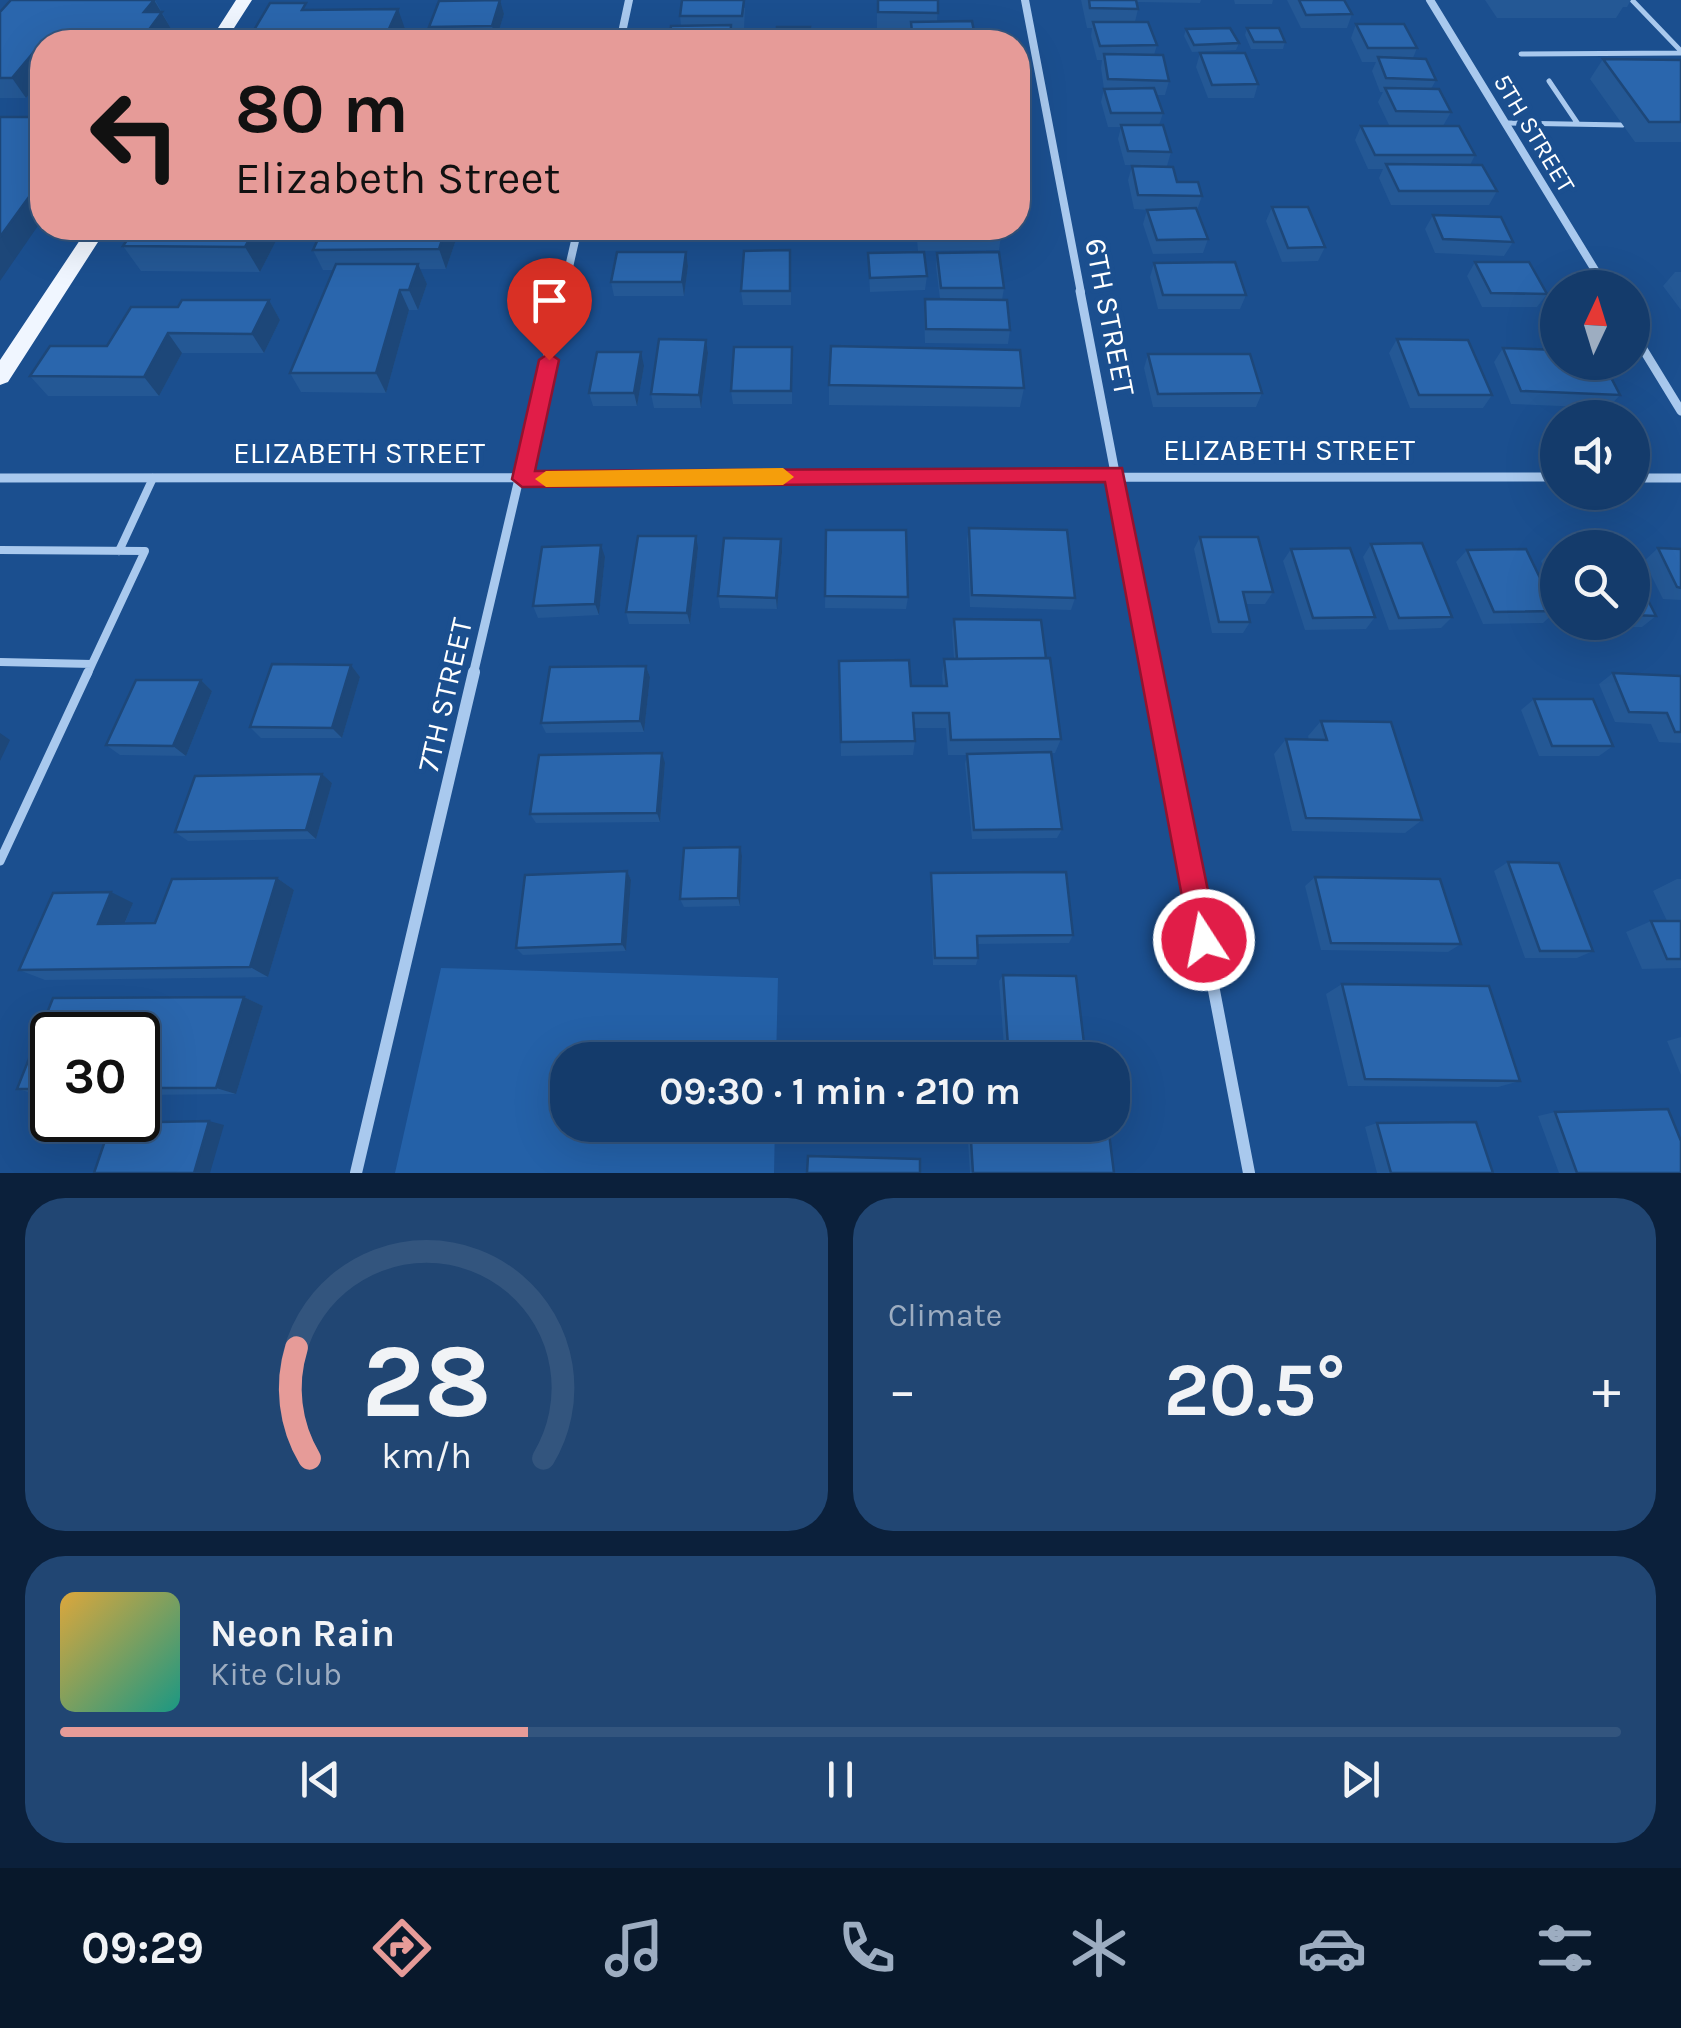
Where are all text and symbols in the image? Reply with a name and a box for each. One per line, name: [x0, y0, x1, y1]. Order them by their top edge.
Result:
text: 80 m: [235, 68, 409, 150]
street label: 5TH STREET: [1488, 69, 1581, 198]
icon: left: [70, 70, 200, 200]
text: Elizabeth Street: [235, 152, 561, 204]
street label: 6TH STREET: [1077, 235, 1143, 399]
pin: [507, 258, 592, 361]
north arrow: [1540, 270, 1650, 380]
map controls: [1540, 270, 1650, 640]
icon: arrive: [522, 273, 577, 328]
button: sound: [1540, 400, 1650, 510]
street label: ELIZABETH STREET: [1163, 432, 1415, 468]
street label: ELIZABETH STREET: [233, 435, 485, 471]
button: search: [1540, 530, 1650, 640]
street label: 7TH STREET: [410, 615, 480, 775]
position arrow: [1152, 888, 1256, 992]
speed limit sign: 30: [30, 1012, 160, 1142]
text: 09:30 · 1 min · 210 m: [659, 1069, 1021, 1114]
text: Climate: [888, 1297, 1002, 1334]
text: 28: [361, 1321, 492, 1442]
text: 20.5°: [1164, 1346, 1345, 1434]
text: −: [888, 1358, 917, 1422]
text: +: [1592, 1358, 1621, 1422]
text: km/h: [381, 1435, 472, 1477]
text: Neon Rain: [210, 1611, 395, 1656]
text: Kite Club: [210, 1656, 342, 1693]
icon: previous: [293, 1752, 348, 1807]
icon: pause: [813, 1752, 868, 1807]
icon: next: [1333, 1752, 1388, 1807]
icon: directions: [367, 1913, 437, 1983]
icon: music: [599, 1913, 669, 1983]
icon: phone: [832, 1913, 902, 1983]
icon: climate: [1064, 1913, 1134, 1983]
icon: car: [1297, 1913, 1367, 1983]
icon: filters: [1530, 1913, 1600, 1983]
text: 09:29: [81, 1922, 204, 1974]

